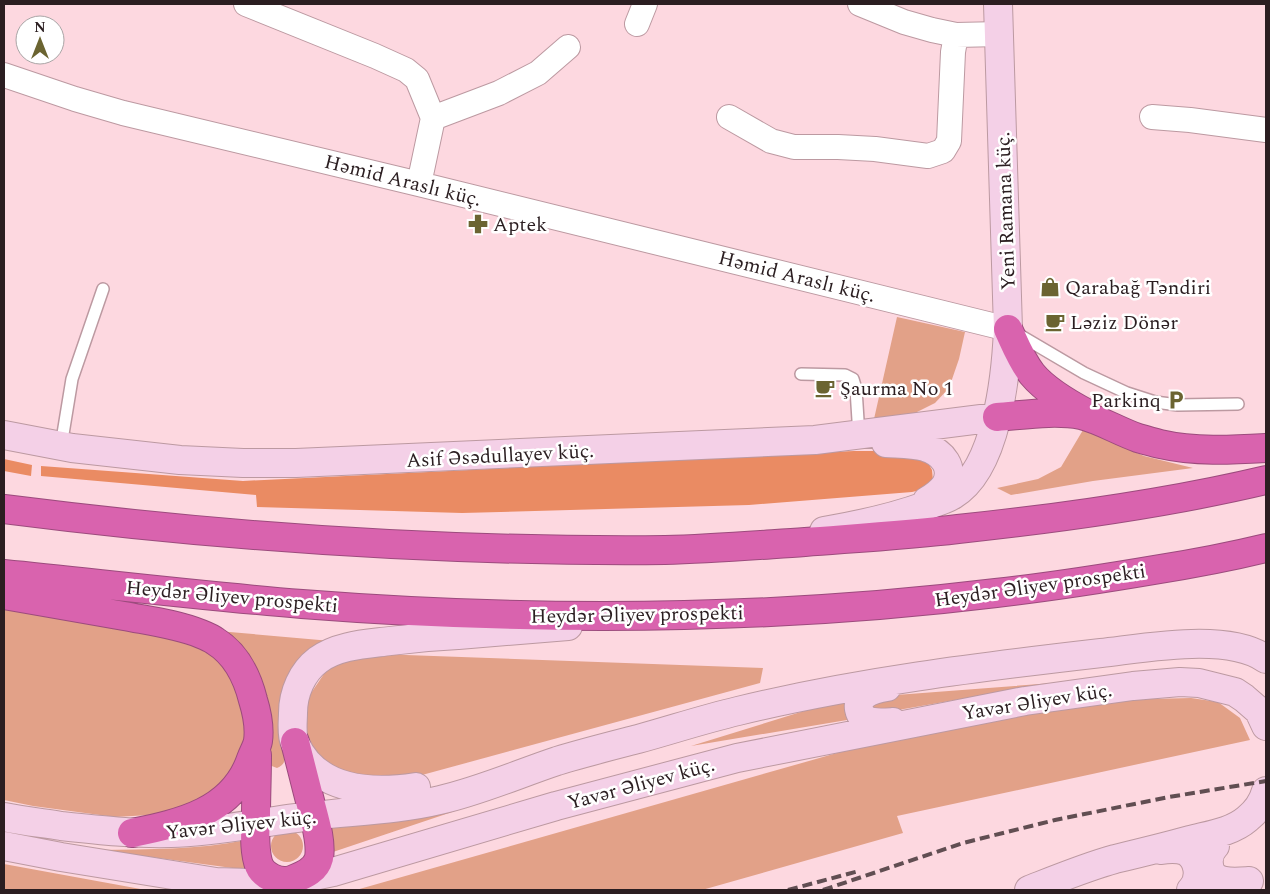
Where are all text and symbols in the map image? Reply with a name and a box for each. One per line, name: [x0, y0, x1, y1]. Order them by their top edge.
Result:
north arrow: [15, 15, 65, 65]
text: N: [34, 17, 46, 38]
street label: Yeni Ramana küç.: [988, 131, 1024, 291]
street label: Həmid Araslı küç.: [321, 147, 484, 215]
place label: Aptek: [493, 210, 547, 240]
pharmacy icon: Aptek: [467, 213, 489, 235]
street label: Həmid Araslı küç.: [715, 243, 878, 311]
place label: Qarabağ Təndiri: [1065, 273, 1211, 303]
shop icon: Qarabağ Təndiri: [1039, 276, 1061, 298]
place label: Ləziz Dönər: [1070, 308, 1178, 338]
cafe icon: Ləziz Dönər: [1044, 311, 1066, 333]
place label: Şaurma No 1: [840, 374, 954, 404]
cafe icon: Şaurma No 1: [814, 377, 836, 399]
place label: Parkinq: [1091, 386, 1161, 416]
parking icon: Parkinq: [1165, 389, 1187, 411]
street label: Asif Əsədullayev küç.: [405, 436, 595, 476]
street label: Heydər Əliyev prospekti: [933, 556, 1148, 616]
street label: Heydər Əliyev prospekti: [124, 573, 339, 621]
street label: Heydər Əliyev prospekti: [530, 598, 744, 632]
street label: Yavər Əliyev küç.: [960, 675, 1114, 729]
street label: Yavər Əliyev küç.: [564, 750, 718, 818]
street label: Yavər Əliyev küç.: [164, 802, 318, 848]

